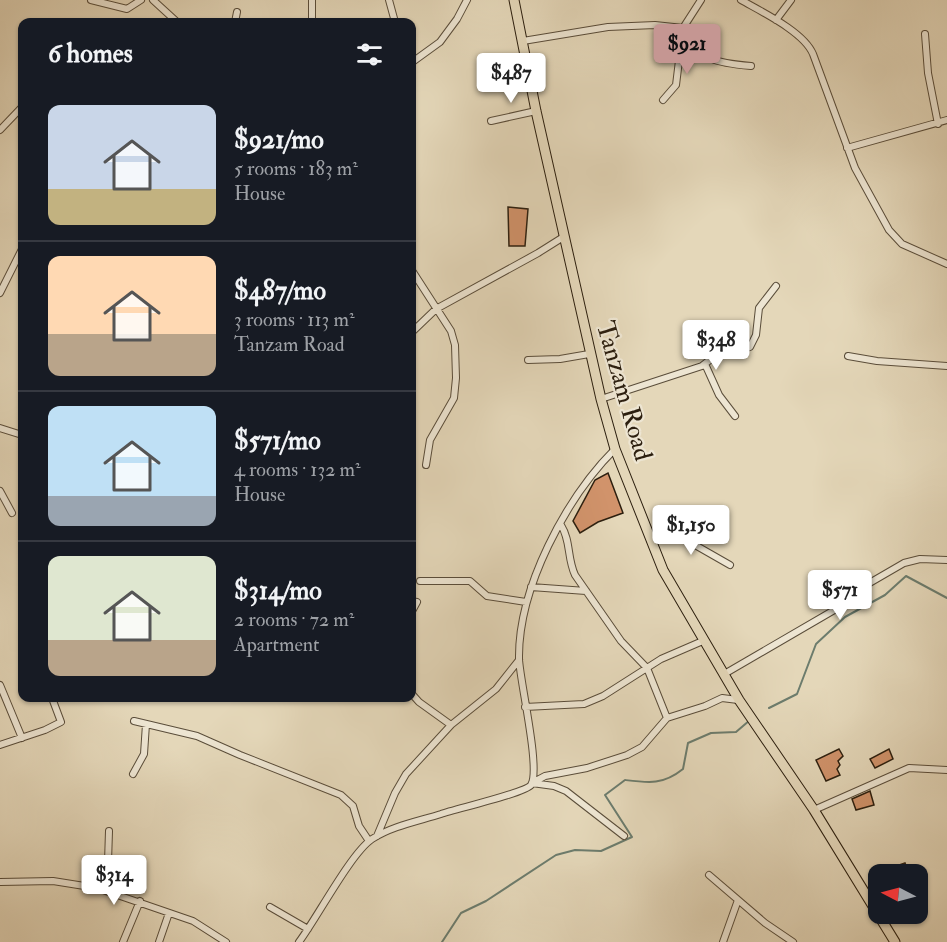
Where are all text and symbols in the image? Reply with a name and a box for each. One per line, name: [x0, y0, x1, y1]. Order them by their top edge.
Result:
pin: $921: [651, 24, 723, 75]
text: $921: [668, 31, 706, 56]
text: 6 homes: [48, 38, 133, 70]
icon: filters: [353, 38, 386, 71]
pin: $487: [475, 53, 547, 104]
text: $487: [491, 60, 531, 85]
text: $921/mo: [234, 124, 324, 156]
icon: home: [96, 129, 168, 201]
text: 5 rooms · 183 m²: [234, 156, 358, 181]
text: House: [234, 181, 285, 206]
text: $487/mo: [234, 275, 326, 307]
icon: home: [96, 280, 168, 352]
text: 3 rooms · 113 m²: [234, 307, 355, 332]
street label: Tanzam Road: [589, 317, 659, 465]
pin: $348: [680, 320, 752, 371]
text: $348: [696, 327, 736, 352]
text: Tanzam Road: [234, 332, 345, 357]
text: $571/mo: [234, 425, 321, 457]
icon: home: [96, 430, 168, 502]
text: 4 rooms · 132 m²: [234, 457, 361, 482]
text: House: [234, 482, 285, 507]
pin: $1,150: [642, 505, 740, 556]
text: $1,150: [666, 512, 716, 537]
pin: $571: [804, 570, 876, 621]
text: $314/mo: [234, 575, 322, 607]
text: $571: [822, 577, 858, 602]
icon: home: [96, 580, 168, 652]
text: 2 rooms · 72 m²: [234, 607, 354, 632]
text: Apartment: [234, 632, 319, 657]
pin: $314: [78, 855, 150, 906]
text: $314: [96, 862, 132, 887]
north arrow: [868, 864, 928, 924]
map controls: [868, 864, 928, 924]

